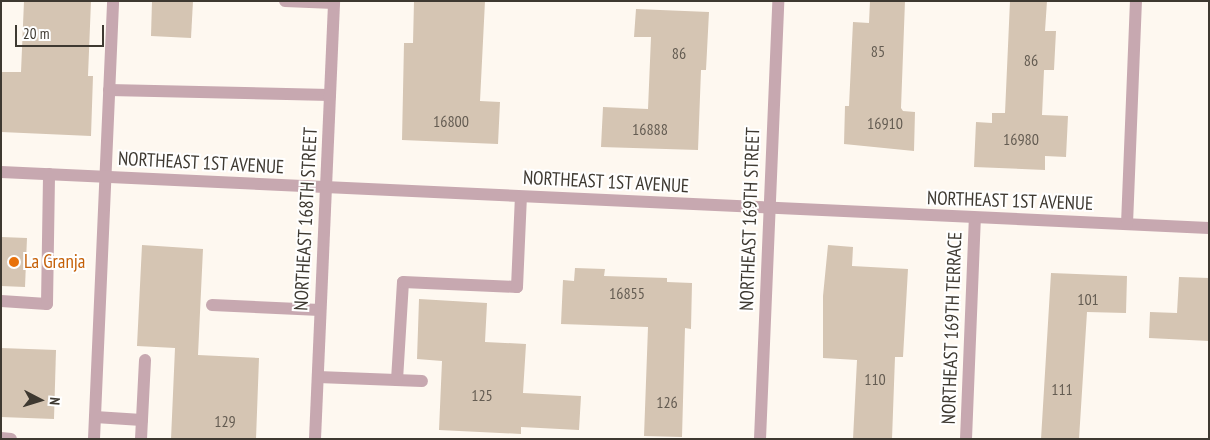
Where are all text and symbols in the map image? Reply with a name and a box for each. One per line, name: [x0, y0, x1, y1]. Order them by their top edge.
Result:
scale bar: [18, 15, 106, 47]
text: 20 m: [23, 24, 49, 43]
house number: 85: [871, 41, 885, 61]
house number: 86: [672, 43, 686, 63]
house number: 86: [1024, 50, 1038, 70]
house number: 16800: [433, 111, 469, 131]
house number: 16910: [867, 113, 903, 133]
house number: 16888: [632, 119, 668, 139]
street label: NORTHEAST 168TH STREET: [290, 126, 322, 312]
street label: NORTHEAST 169TH STREET: [735, 127, 765, 311]
house number: 16980: [1003, 129, 1039, 149]
street label: NORTHEAST 1ST AVENUE: [117, 147, 285, 179]
street label: NORTHEAST 1ST AVENUE: [522, 166, 690, 198]
street label: NORTHEAST 1ST AVENUE: [926, 187, 1094, 215]
street label: NORTHEAST 169TH TERRACE: [937, 231, 967, 425]
place label: La Granja: [24, 251, 85, 273]
marker: La Granja: [8, 256, 20, 268]
house number: 16855: [609, 283, 645, 303]
house number: 101: [1077, 289, 1099, 309]
house number: 110: [864, 369, 886, 389]
north arrow: [15, 375, 65, 425]
house number: 111: [1051, 379, 1073, 399]
house number: 125: [471, 385, 493, 405]
house number: 126: [656, 392, 678, 412]
text: N: [46, 397, 64, 406]
house number: 129: [214, 411, 236, 431]

